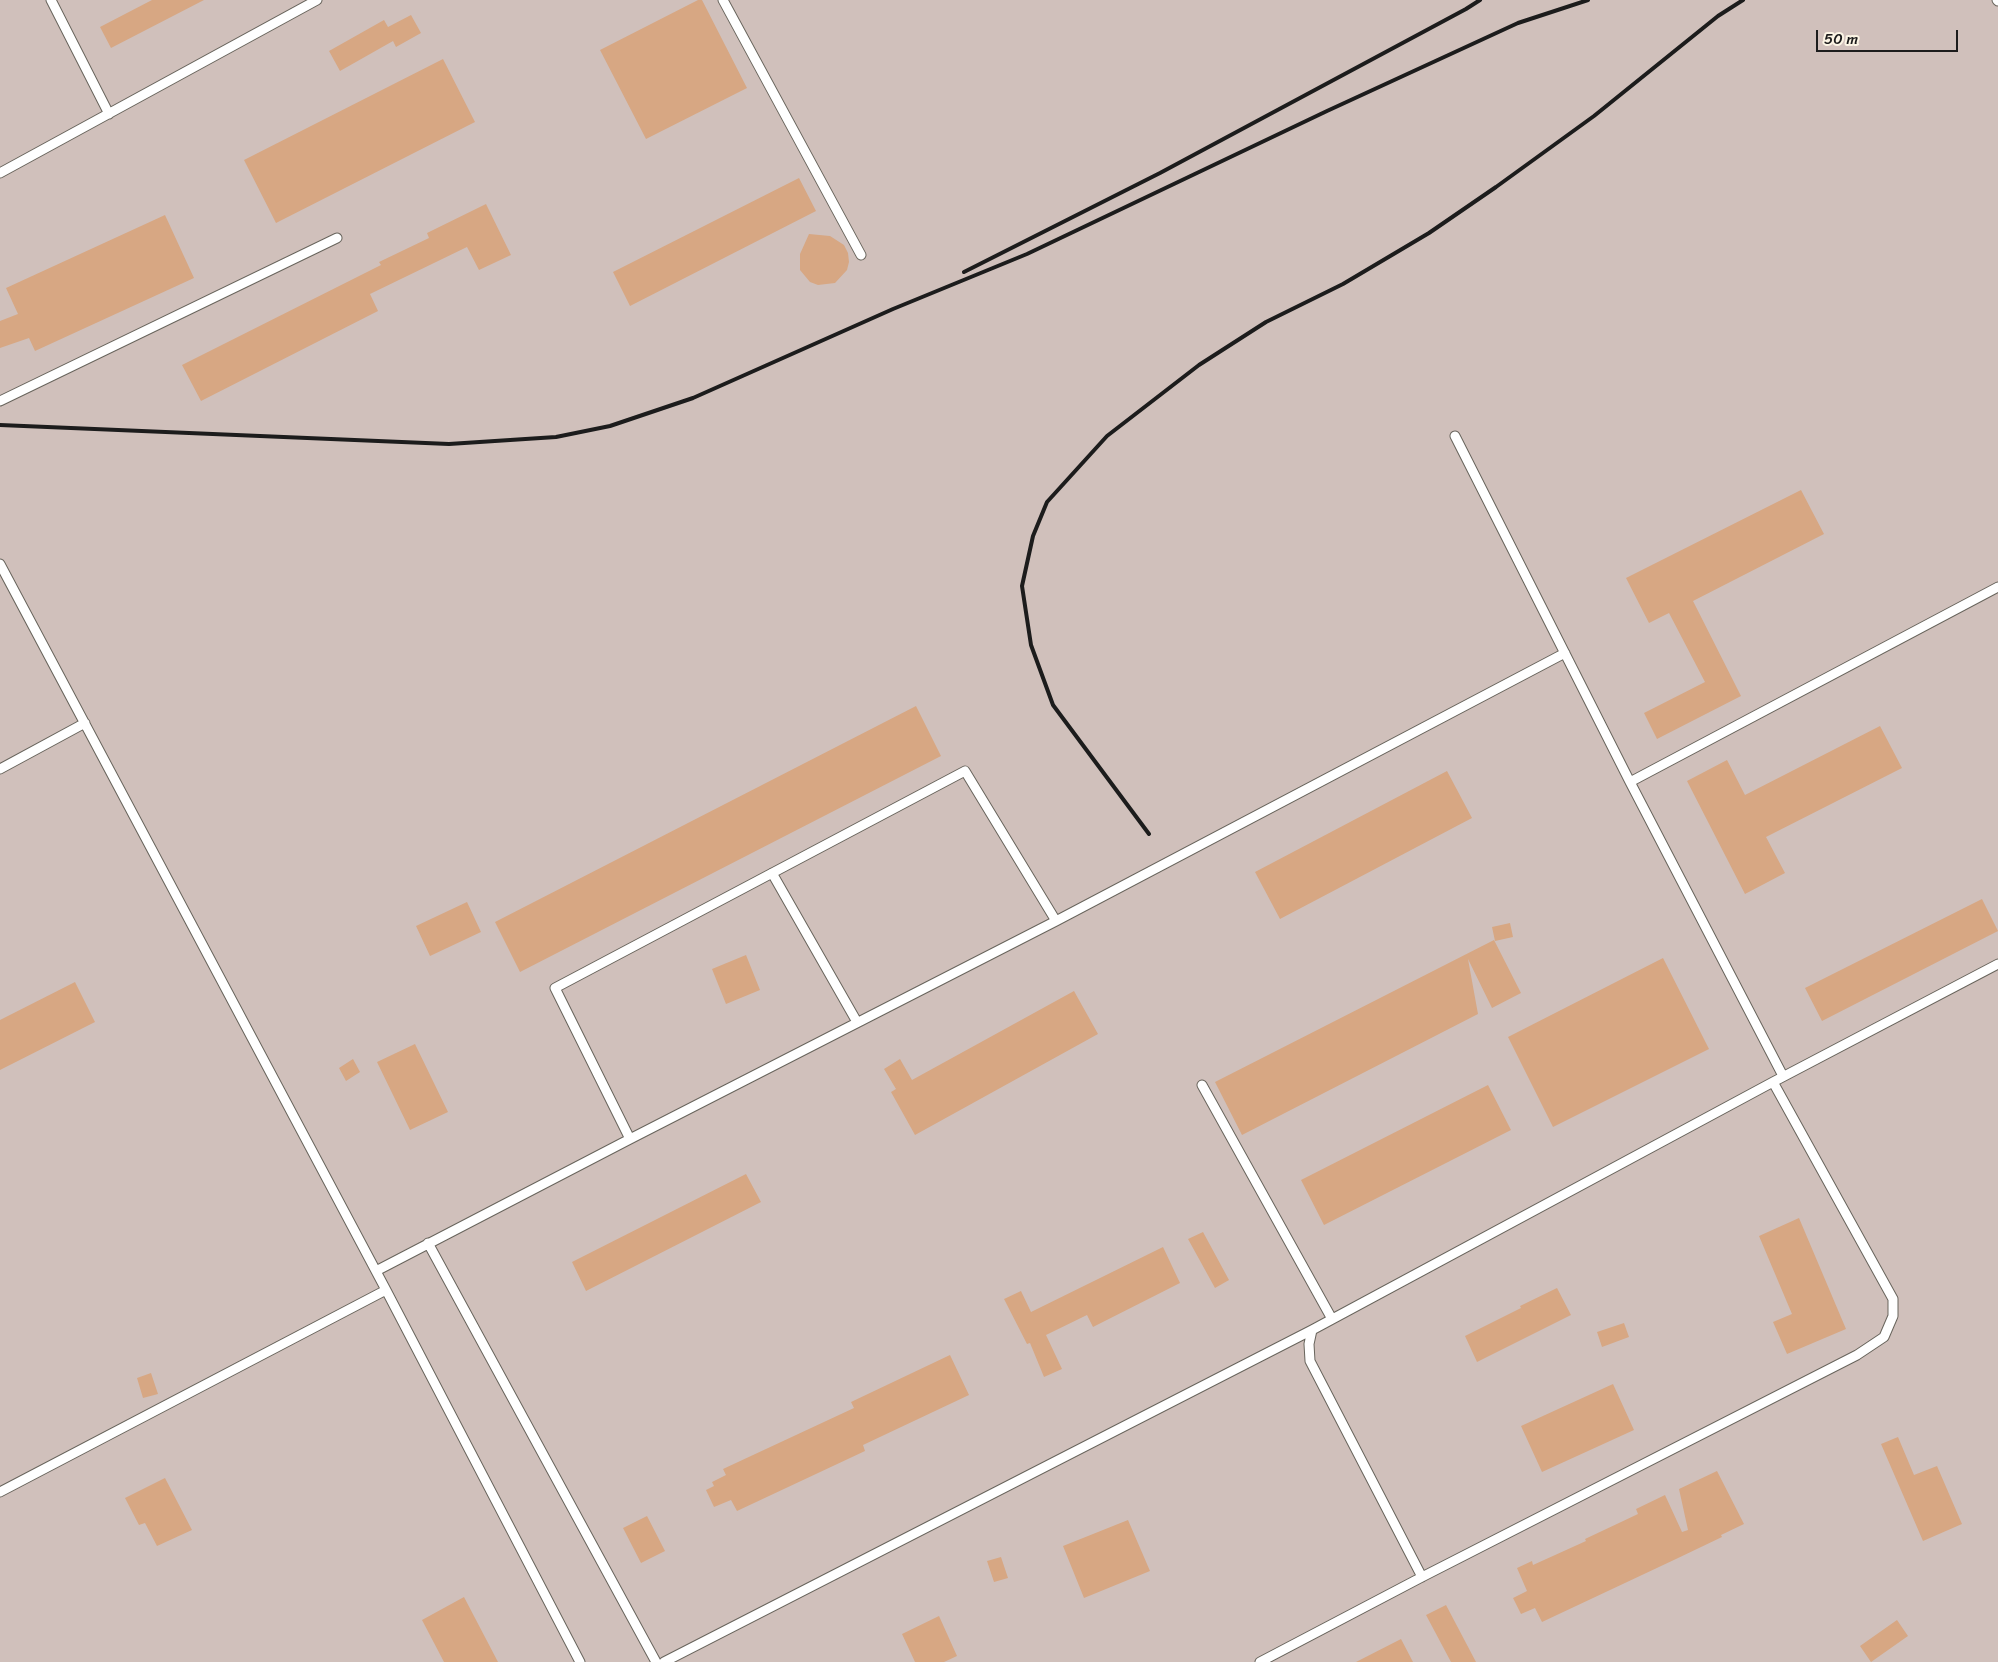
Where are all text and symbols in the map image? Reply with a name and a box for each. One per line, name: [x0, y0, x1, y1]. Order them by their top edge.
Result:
scale bar: [1818, 20, 1960, 52]
text: 50 m: [1824, 26, 1858, 52]

